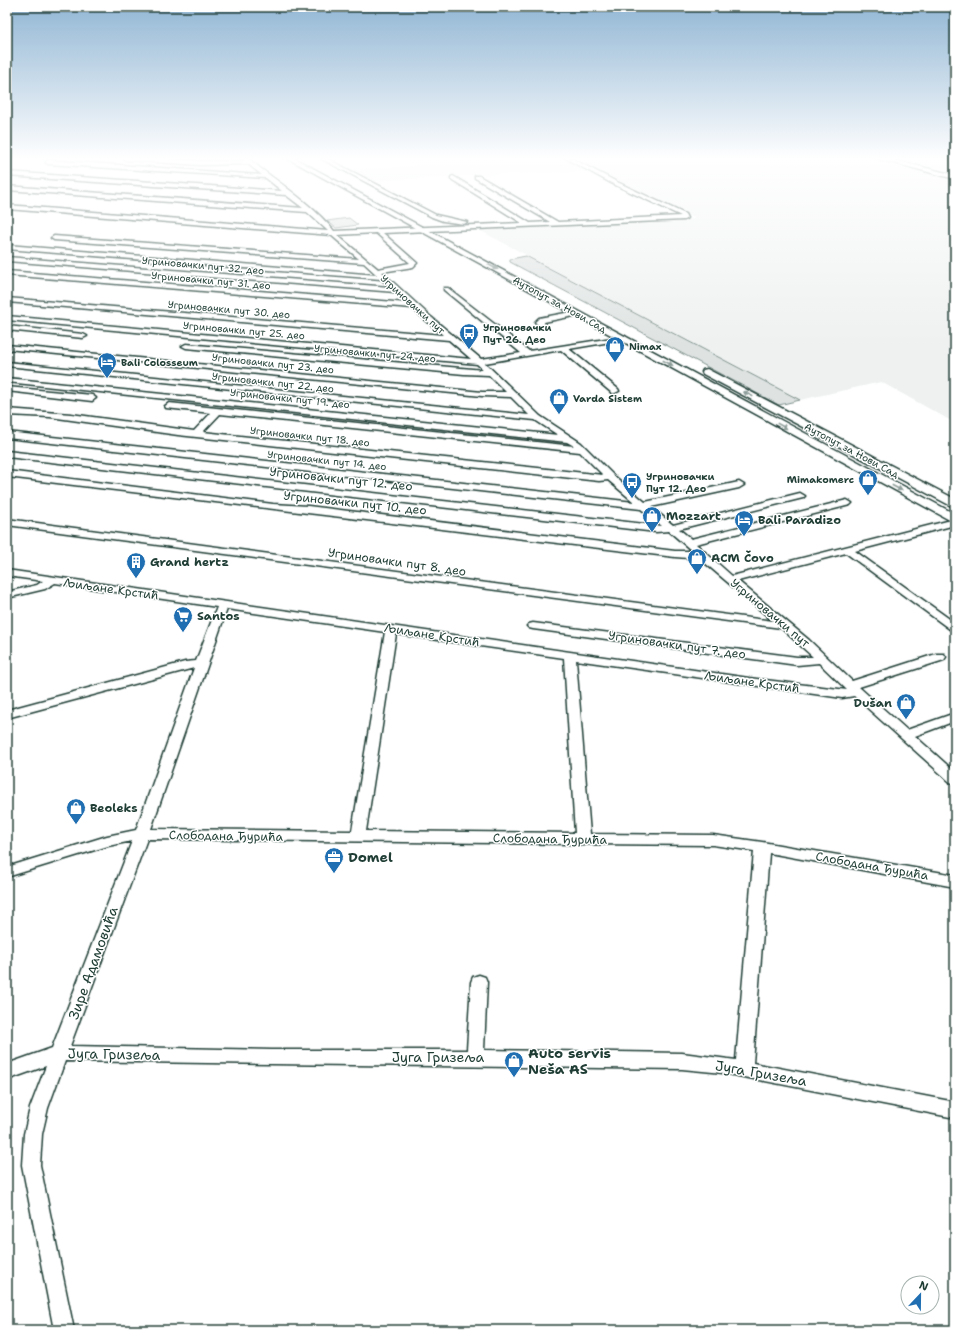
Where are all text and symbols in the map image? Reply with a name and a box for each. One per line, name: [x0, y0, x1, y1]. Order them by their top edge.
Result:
street label: Угриновачки пут 32. део: [141, 254, 265, 277]
one-way arrow: [487, 264, 499, 271]
street label: Угриновачки пут 31. део: [151, 269, 271, 292]
street label: Угриновачки пут: [378, 272, 448, 337]
street label: Аутопут за Нови Сад: [511, 273, 610, 336]
street label: Угриновачки пут 30. део: [167, 298, 291, 321]
street label: Угриновачки пут 25. део: [183, 319, 305, 342]
place label: Угриновачки Пут 26. Део: [483, 321, 552, 346]
bus stop icon: Угриновачки Пут 26. Део: [458, 322, 480, 350]
shop icon: Nimax: [604, 335, 626, 363]
place label: Nimax: [629, 340, 662, 353]
street label: Угриновачки пут 24. део: [313, 342, 436, 365]
hotel icon: Bali Colosseum: [96, 351, 118, 379]
street label: Угриновачки пут 23. део: [211, 351, 335, 376]
place label: Bali Colosseum: [121, 356, 198, 369]
one-way arrow: [663, 360, 674, 366]
street label: Угриновачки пут 22. део: [211, 370, 335, 395]
street label: Угриновачки пут 19. део: [230, 386, 350, 411]
shop icon: Varda Sistem: [548, 387, 570, 415]
one-way arrow: [742, 391, 753, 397]
place label: Varda Sistem: [573, 392, 642, 405]
street label: Аутопут за Нови Сад: [802, 420, 902, 481]
one-way arrow: [777, 422, 788, 429]
street label: Угриновачки пут 18. део: [249, 424, 370, 449]
street label: Угриновачки пут 14. део: [267, 448, 387, 473]
street label: Угриновачки пут 12. део: [269, 464, 413, 494]
shop icon: Mimakomerc: [857, 468, 879, 496]
place label: Угриновачки Пут 12. Део: [646, 470, 715, 495]
bus stop icon: Угриновачки Пут 12. Део: [621, 471, 643, 499]
place label: Mimakomerc: [787, 473, 854, 486]
one-way arrow: [891, 484, 902, 491]
street label: Угриновачки пут 10. део: [283, 488, 427, 518]
shop icon: Mozzart: [641, 505, 663, 533]
place label: Mozzart: [666, 508, 721, 524]
hotel icon: Bali Paradizo: [733, 509, 755, 537]
place label: Bali Paradizo: [758, 512, 841, 528]
street label: Угриновачки пут 8. део: [327, 544, 467, 580]
shop icon: ACM Čovo: [686, 547, 708, 575]
place label: ACM Čovo: [711, 550, 774, 566]
building icon: Grand hertz: [125, 551, 147, 579]
place label: Grand hertz: [150, 554, 229, 570]
street label: Љиљане Крстић: [62, 574, 160, 604]
street label: Угриновачки пут: [727, 575, 814, 652]
supermarket icon: Santos: [172, 605, 194, 633]
place label: Santos: [197, 608, 240, 624]
street label: Љиљане Крстић: [383, 620, 481, 650]
street label: Угриновачки пут 7. део: [607, 627, 747, 663]
street label: Љиљане Крстић: [703, 667, 801, 697]
shop icon: Dušan: [895, 692, 917, 720]
place label: Dušan: [854, 695, 892, 711]
shop icon: Beoleks: [65, 797, 87, 825]
place label: Beoleks: [90, 800, 138, 816]
street label: Слободана Ђурића: [169, 827, 284, 845]
street label: Слободана Ђурића: [493, 830, 608, 848]
office icon: Domel: [323, 846, 345, 874]
place label: Domel: [348, 848, 393, 866]
street label: Слободана Ђурића: [814, 848, 930, 884]
street label: Зире Адамовића: [64, 904, 122, 1022]
street label: Југа Гризеља: [68, 1044, 161, 1064]
place label: Auto servis Neša AS: [528, 1044, 611, 1078]
street label: Југа Гризеља: [392, 1048, 485, 1066]
shop icon: Auto servis Neša AS: [503, 1050, 525, 1078]
street label: Југа Гризеља: [714, 1056, 808, 1090]
north arrow: [900, 1275, 940, 1315]
text: N: [917, 1278, 931, 1295]

